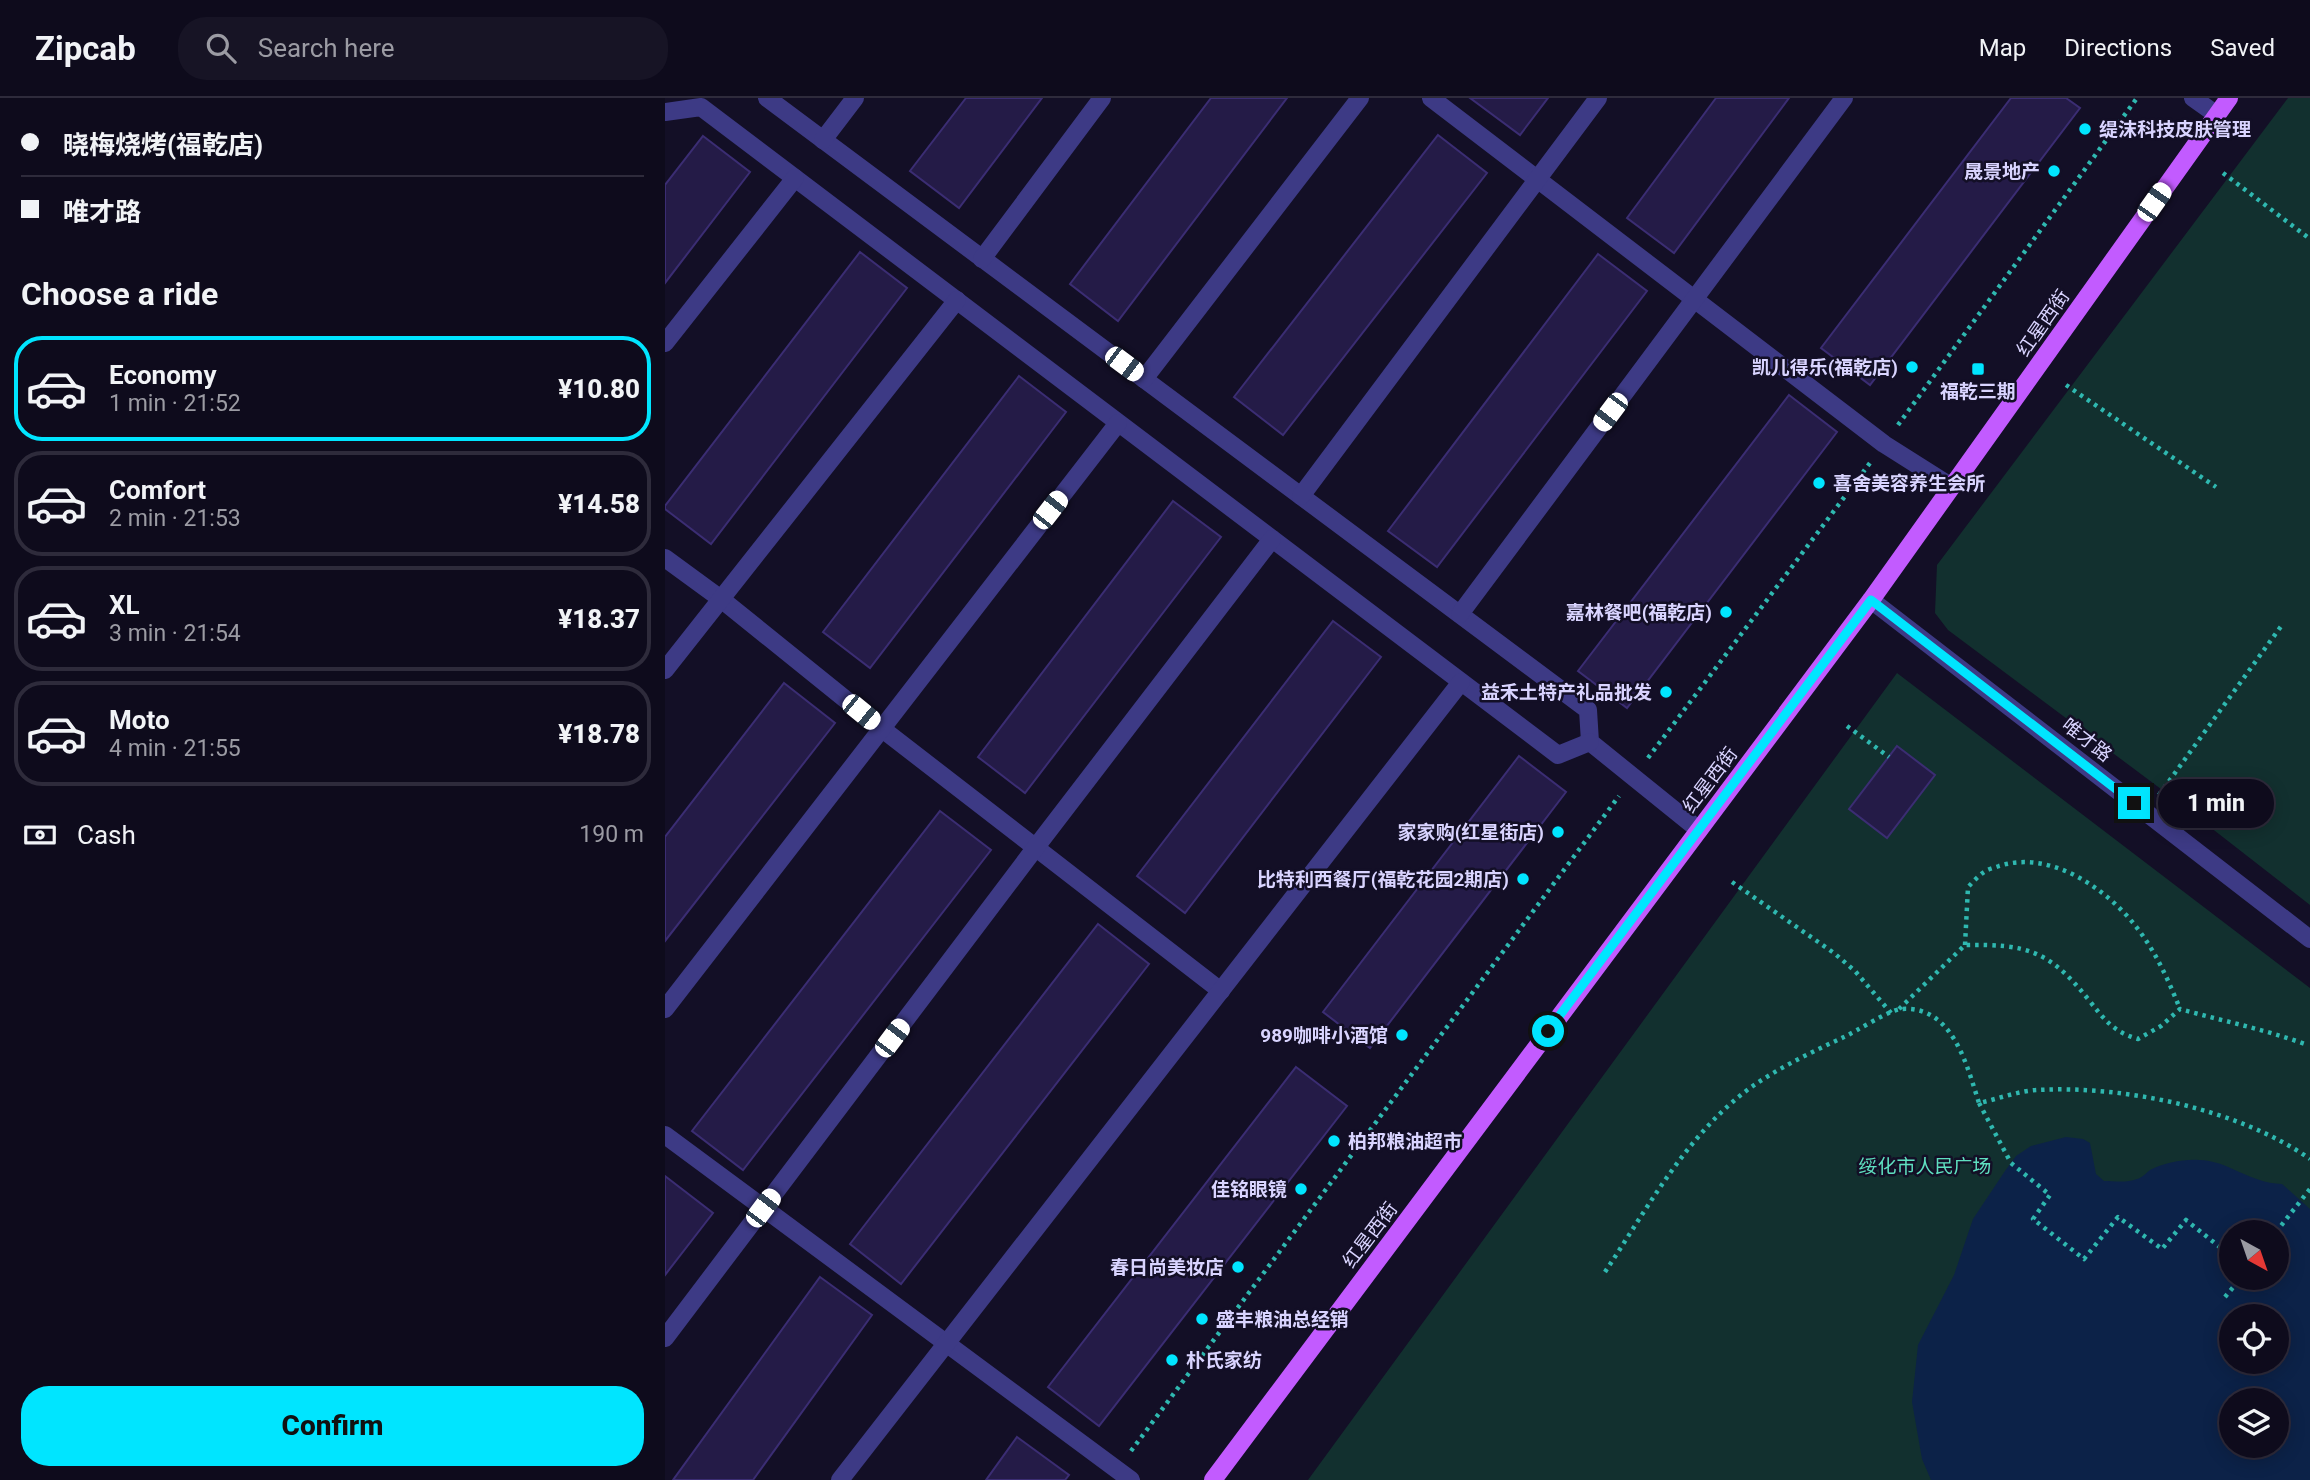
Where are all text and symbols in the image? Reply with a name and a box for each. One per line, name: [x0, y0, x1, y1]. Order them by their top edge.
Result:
search box: [178, 17, 668, 80]
text: Zipcab: [35, 29, 136, 68]
icon: search: [202, 29, 240, 67]
text: Search here: [258, 33, 395, 63]
text: Map: [1979, 34, 2026, 62]
text: Directions: [2064, 34, 2172, 62]
text: Saved: [2210, 34, 2275, 62]
place label: 缇沫科技皮肤管理: [2099, 118, 2251, 141]
marker: 缇沫科技皮肤管理: [2077, 121, 2093, 137]
text: 晓梅烧烤(福乾店): [63, 130, 263, 160]
place label: 晟景地产: [1964, 160, 2040, 183]
marker: 晟景地产: [2046, 163, 2062, 179]
car: [2134, 179, 2175, 225]
text: 唯才路: [63, 197, 141, 227]
text: Choose a ride: [21, 275, 218, 313]
street label: 红星西街: [2012, 285, 2074, 361]
car: [1101, 343, 1148, 385]
place label: 凯儿得乐(福乾店): [1752, 356, 1898, 379]
icon: car: [25, 357, 88, 420]
marker: 凯儿得乐(福乾店): [1904, 359, 1920, 375]
text: Economy: [109, 360, 216, 390]
marker: 福乾三期: [1970, 361, 1986, 377]
text: ¥10.80: [558, 374, 640, 404]
place label: 福乾三期: [1940, 380, 2016, 403]
car: [1589, 389, 1632, 435]
text: 1 min · 21:52: [109, 390, 241, 417]
icon: car: [25, 472, 88, 535]
place label: 喜舍美容养生会所: [1833, 472, 1985, 495]
text: Comfort: [109, 475, 206, 505]
marker: 喜舍美容养生会所: [1811, 475, 1827, 491]
car: [1029, 487, 1072, 533]
text: ¥14.58: [558, 489, 640, 519]
text: 2 min · 21:53: [109, 505, 241, 532]
icon: car: [25, 587, 88, 650]
text: XL: [109, 590, 140, 620]
place label: 嘉林餐吧(福乾店): [1566, 601, 1712, 624]
text: ¥18.37: [558, 604, 640, 634]
marker: 嘉林餐吧(福乾店): [1718, 604, 1734, 620]
text: 3 min · 21:54: [109, 620, 241, 647]
place label: 益禾土特产礼品批发: [1481, 681, 1652, 704]
marker: 益禾土特产礼品批发: [1658, 684, 1674, 700]
car: [839, 691, 884, 733]
icon: car: [25, 702, 88, 765]
text: Moto: [109, 705, 170, 735]
street label: 唯才路: [2057, 713, 2117, 767]
text: ¥18.78: [558, 719, 640, 749]
text: 4 min · 21:55: [109, 735, 241, 762]
street label: 红星西街: [1678, 743, 1742, 817]
callout: 1 min: [2159, 778, 2274, 828]
route end: [2118, 787, 2150, 819]
text: 1 min: [2187, 790, 2245, 817]
icon: cash: [21, 816, 59, 854]
text: Cash: [77, 820, 136, 850]
text: 190 m: [579, 821, 644, 848]
place label: 家家购(红星街店): [1398, 821, 1544, 844]
marker: 家家购(红星街店): [1550, 824, 1566, 840]
place label: 比特利西餐厅(福乾花园2期店): [1257, 868, 1509, 891]
marker: 比特利西餐厅(福乾花园2期店): [1515, 871, 1531, 887]
car: [871, 1015, 914, 1061]
route start: [1532, 1015, 1564, 1047]
place label: 989咖啡小酒馆: [1260, 1024, 1388, 1047]
marker: 989咖啡小酒馆: [1394, 1027, 1410, 1043]
place label: 柏邦粮油超市: [1348, 1130, 1462, 1153]
marker: 柏邦粮油超市: [1326, 1133, 1342, 1149]
park label: 绥化市人民广场: [1858, 1155, 1992, 1178]
place label: 佳铭眼镜: [1211, 1178, 1287, 1201]
marker: 佳铭眼镜: [1293, 1181, 1309, 1197]
car: [742, 1185, 785, 1231]
street label: 红星西街: [1338, 1198, 1402, 1272]
north arrow: [2219, 1220, 2289, 1290]
map controls: [2219, 1220, 2289, 1458]
place label: 春日尚美妆店: [1110, 1256, 1224, 1279]
marker: 春日尚美妆店: [1230, 1259, 1246, 1275]
button: locate: [2219, 1304, 2289, 1374]
place label: 盛丰粮油总经销: [1216, 1308, 1349, 1331]
marker: 盛丰粮油总经销: [1194, 1311, 1210, 1327]
place label: 朴氏家纺: [1186, 1349, 1262, 1372]
marker: 朴氏家纺: [1164, 1352, 1180, 1368]
button: Confirm: [21, 1386, 644, 1466]
button: layers: [2219, 1388, 2289, 1458]

